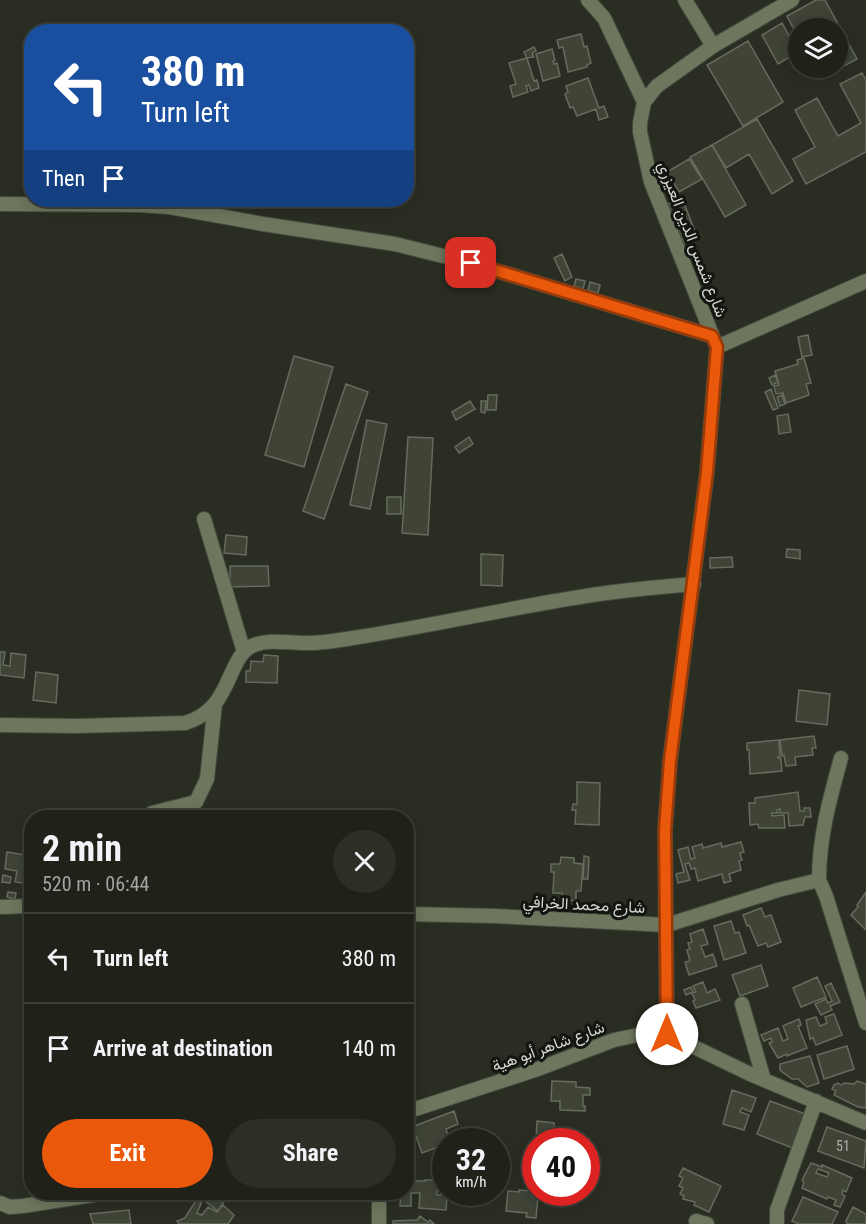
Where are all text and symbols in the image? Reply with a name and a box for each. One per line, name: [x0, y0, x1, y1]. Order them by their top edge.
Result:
map controls: [788, 18, 848, 78]
button: layers: [788, 18, 848, 78]
text: 380 m: [141, 47, 246, 96]
icon: left: [42, 48, 120, 126]
text: Turn left: [141, 97, 230, 129]
street label: شارع شمس الدين العيزري: [650, 159, 731, 321]
icon: arrive: [97, 162, 130, 195]
text: Then: [42, 166, 85, 191]
pin: [445, 237, 496, 288]
icon: arrive: [454, 246, 487, 279]
text: 2 min: [42, 828, 122, 870]
button: close: [333, 830, 396, 893]
text: 520 m · 06:44: [42, 872, 149, 896]
street label: شارع محمد الخرافي: [522, 892, 646, 921]
icon: left: [42, 942, 75, 975]
text: Turn left: [93, 946, 168, 971]
text: 380 m: [342, 946, 396, 971]
position arrow: [635, 1002, 699, 1066]
street label: شارع شاهر أبو هية: [489, 1017, 608, 1077]
icon: arrive: [42, 1032, 75, 1065]
text: Arrive at destination: [93, 1036, 273, 1061]
text: 140 m: [342, 1036, 396, 1061]
button: Exit: [42, 1119, 213, 1188]
button: Share: [225, 1119, 396, 1188]
speed limit sign: 40: [522, 1128, 600, 1206]
house number: 51: [836, 1138, 850, 1154]
text: 32: [456, 1142, 486, 1177]
text: km/h: [456, 1173, 486, 1191]

